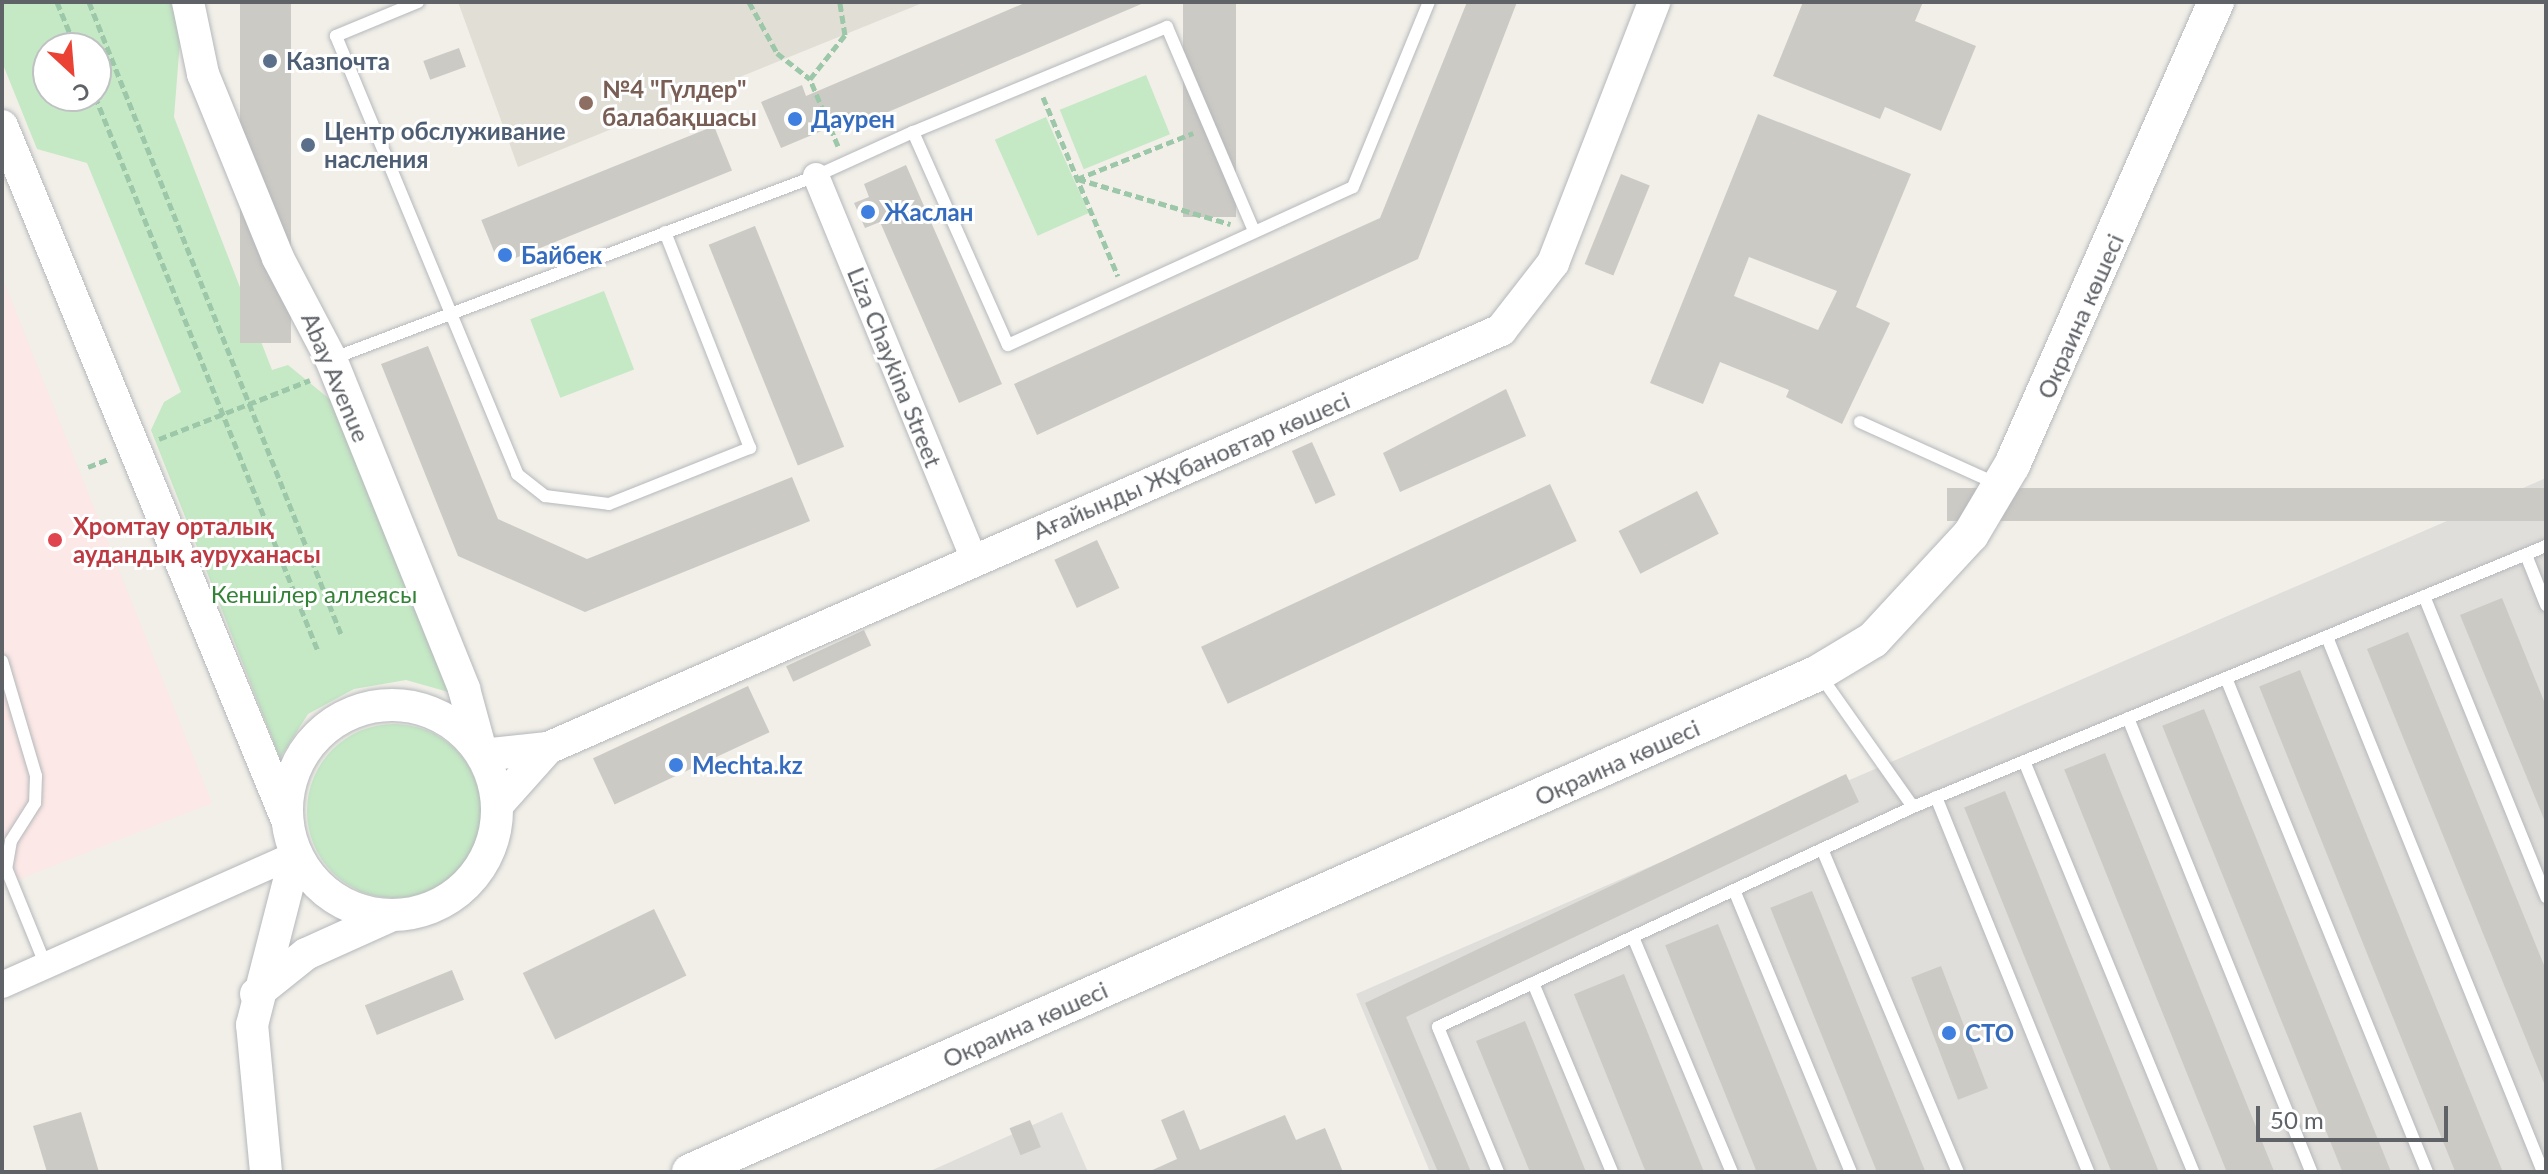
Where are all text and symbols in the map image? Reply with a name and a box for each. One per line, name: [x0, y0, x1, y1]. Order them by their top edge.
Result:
north arrow: [32, 32, 112, 112]
place label: Казпочта: [286, 47, 390, 75]
marker: Казпочта: [261, 52, 279, 70]
place label: №4 "Гүлдер" балабақшасы: [602, 75, 757, 131]
text: С: [69, 77, 94, 108]
marker: №4 "Гүлдер" балабақшасы: [577, 94, 595, 112]
place label: Даурен: [811, 105, 895, 133]
marker: Даурен: [786, 110, 804, 128]
place label: Центр обслуживание насления: [324, 117, 566, 173]
marker: Центр обслуживание насления: [299, 136, 317, 154]
place label: Жаслан: [884, 198, 973, 226]
marker: Жаслан: [859, 203, 877, 221]
street label: Окраина көшесі: [2031, 229, 2129, 403]
place label: Байбек: [521, 241, 602, 269]
marker: Байбек: [496, 246, 514, 264]
street label: Liza Chaykina Street: [842, 263, 948, 471]
street label: Abay Avenue: [296, 307, 376, 447]
street label: Ағайынды Жұбановтар көшесі: [1028, 385, 1354, 545]
place label: Хромтау орталық аудандық ауруханасы: [73, 512, 321, 568]
marker: Хромтау орталық аудандық ауруханасы: [44, 529, 66, 551]
park label: Кеншілер аллеясы: [211, 580, 417, 608]
street label: Окраина көшесі: [1530, 713, 1704, 811]
place label: Mechta.kz: [692, 751, 803, 779]
marker: Mechta.kz: [667, 756, 685, 774]
street label: Окраина көшесі: [938, 975, 1112, 1073]
place label: СТО: [1965, 1019, 2014, 1047]
marker: СТО: [1940, 1024, 1958, 1042]
scale bar: [2260, 1090, 2452, 1140]
text: 50 m: [2270, 1105, 2324, 1134]

